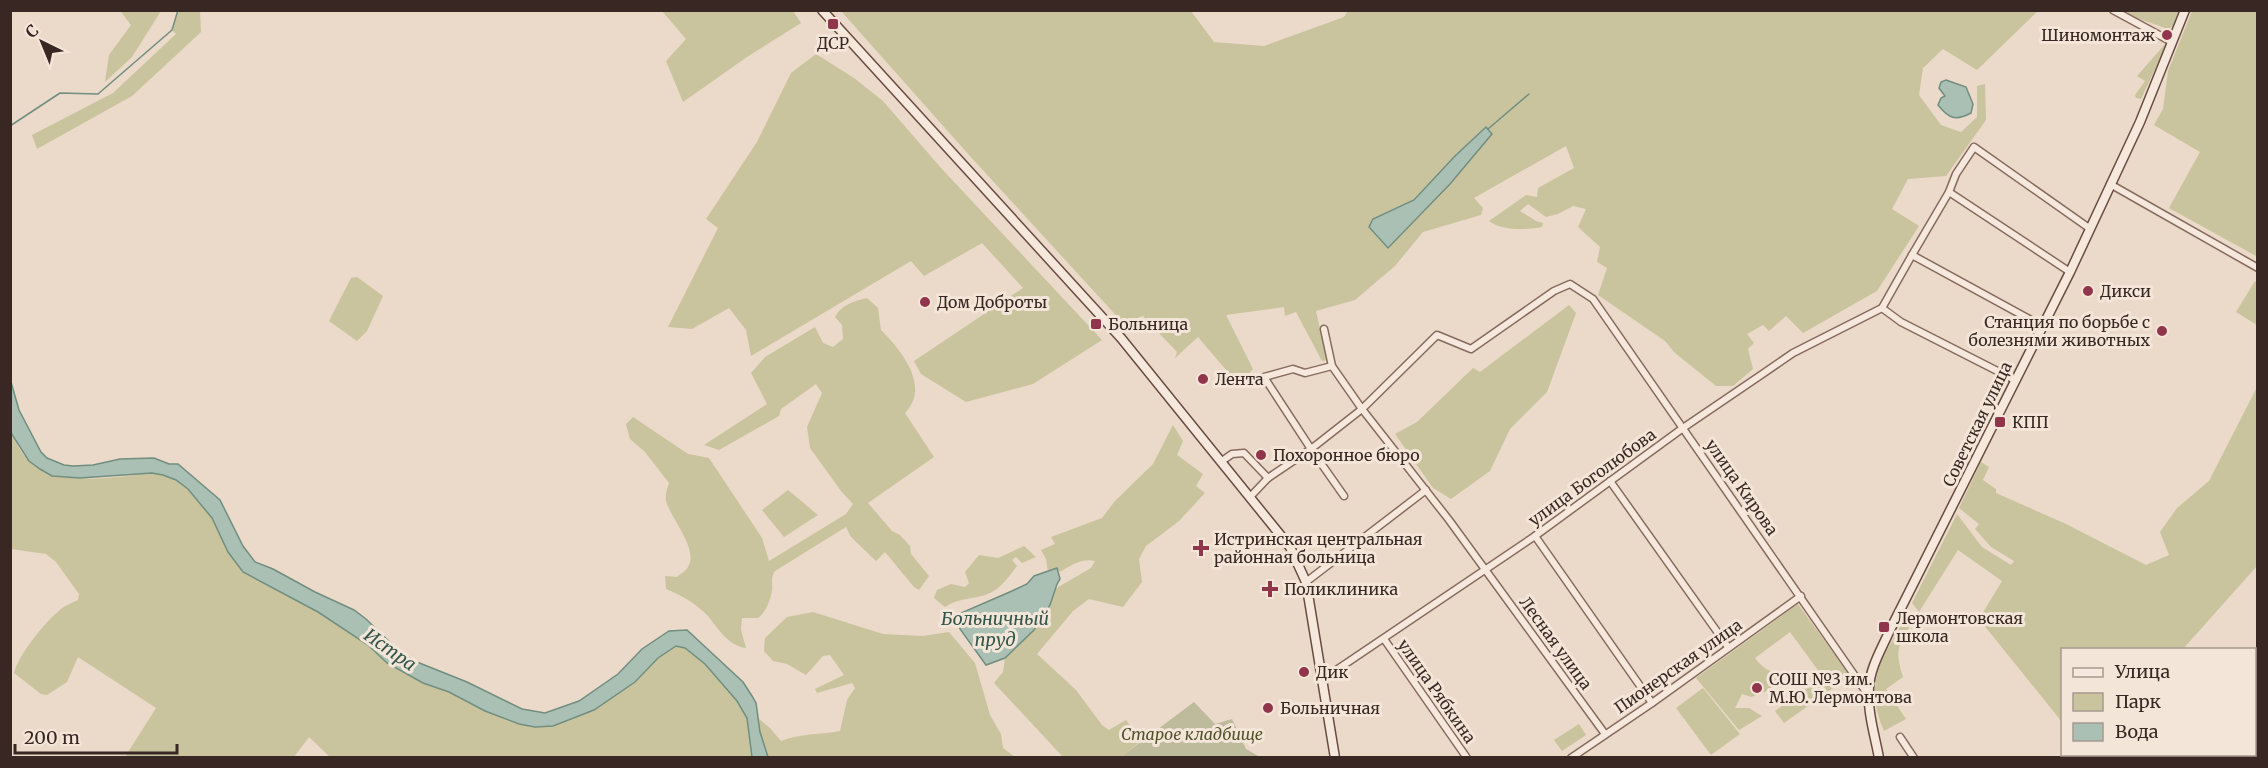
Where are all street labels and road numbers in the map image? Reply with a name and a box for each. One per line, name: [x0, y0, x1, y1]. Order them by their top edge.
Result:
street label: Советская улица: [1938, 358, 2016, 490]
street label: улица Боголюбова: [1524, 424, 1660, 530]
street label: улица Кирова: [1701, 435, 1783, 539]
street label: Лесная улица: [1516, 593, 1597, 694]
street label: Пионерская улица: [1610, 614, 1746, 718]
street label: улица Рябкина: [1394, 635, 1481, 747]

